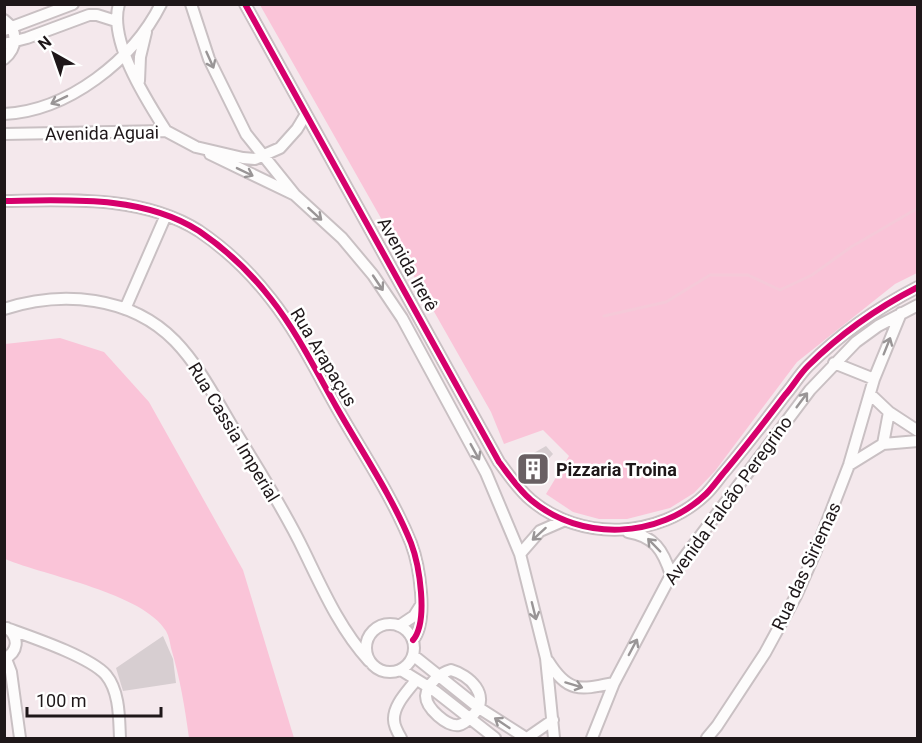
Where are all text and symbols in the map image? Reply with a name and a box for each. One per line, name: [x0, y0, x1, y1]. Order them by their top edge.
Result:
north arrow: [24, 24, 84, 84]
text: N: [34, 32, 55, 54]
one-way arrow: [205, 50, 216, 68]
one-way arrow: [50, 94, 68, 106]
street label: Avenida Aguai: [45, 122, 159, 144]
one-way arrow: [236, 166, 253, 178]
one-way arrow: [308, 207, 323, 221]
street label: Avenida Irerê: [374, 213, 442, 315]
one-way arrow: [372, 274, 384, 291]
street label: Rua Arapaçus: [286, 304, 362, 410]
one-way arrow: [882, 337, 893, 355]
street label: Rua Cassia Imperial: [184, 358, 284, 506]
one-way arrow: [795, 392, 808, 408]
street label: Avenida Falcão Peregrino: [660, 412, 796, 588]
one-way arrow: [470, 443, 481, 461]
building icon: Pizzaria Troina: [515, 451, 551, 487]
place label: Pizzaria Troina: [556, 459, 677, 480]
street label: Rua das Siriemas: [767, 499, 845, 633]
one-way arrow: [532, 527, 547, 541]
one-way arrow: [647, 537, 661, 552]
one-way arrow: [529, 601, 541, 620]
one-way arrow: [627, 639, 639, 656]
scale bar: [27, 680, 160, 718]
one-way arrow: [564, 680, 583, 691]
text: 100 m: [36, 690, 87, 711]
one-way arrow: [495, 717, 511, 729]

